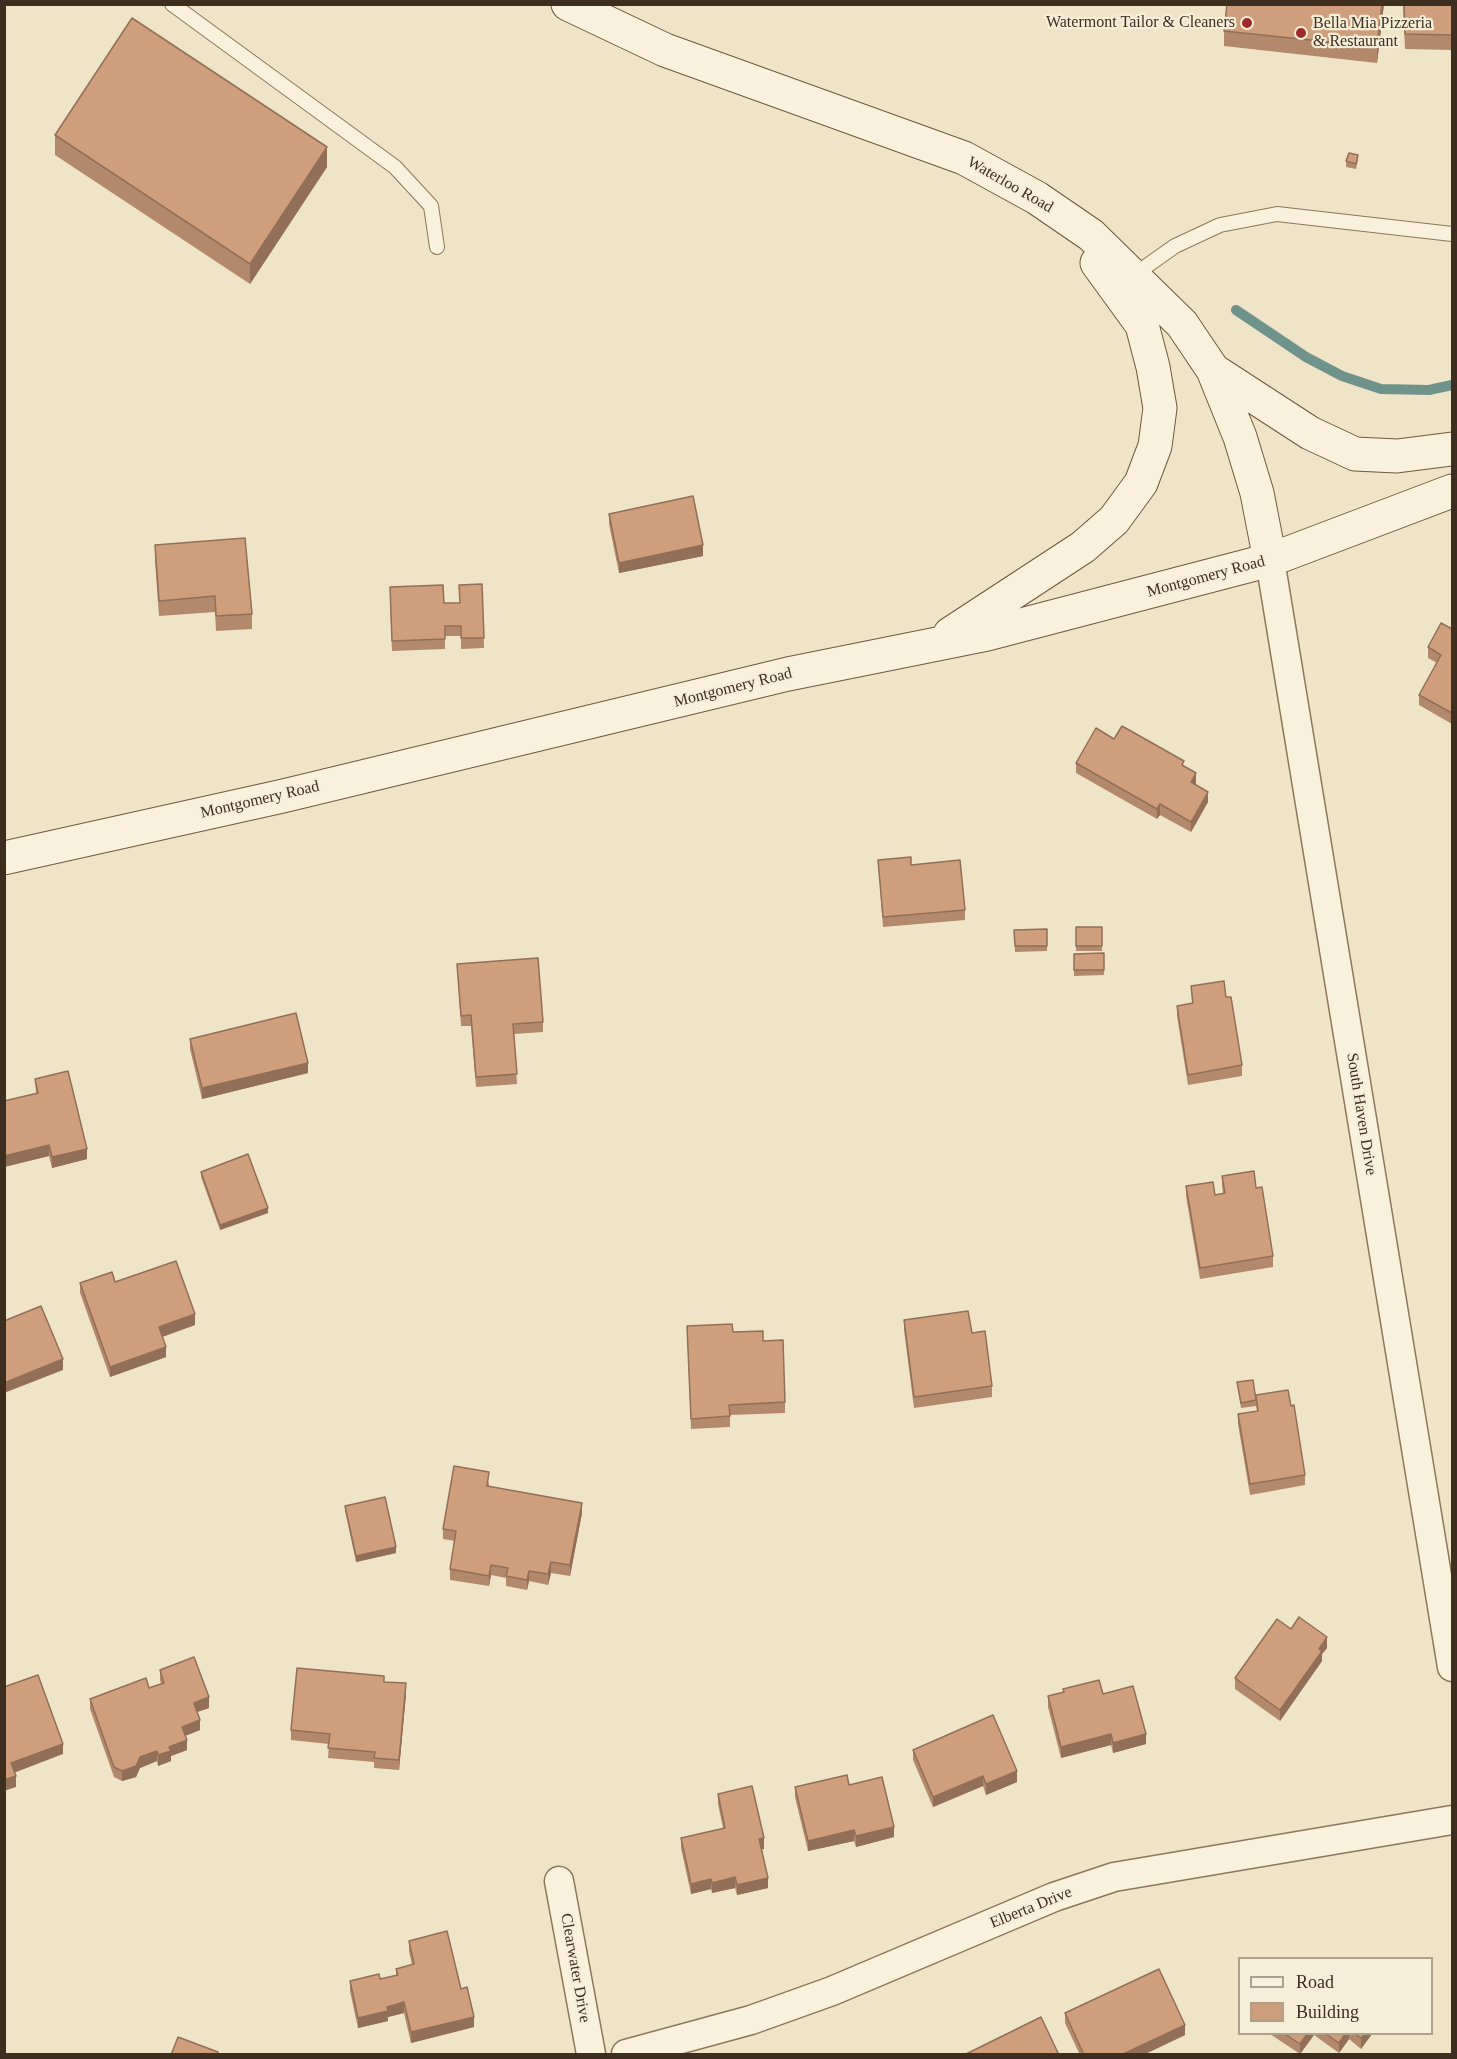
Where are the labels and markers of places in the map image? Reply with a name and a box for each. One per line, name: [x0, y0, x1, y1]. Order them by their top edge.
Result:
place label: Watermont Tailor & Cleaners: [1046, 13, 1235, 33]
place label: Bella Mia Pizzeria & Restaurant: [1313, 14, 1432, 52]
marker: Watermont Tailor & Cleaners: [1240, 16, 1254, 30]
marker: Bella Mia Pizzeria & Restaurant: [1294, 26, 1308, 40]

